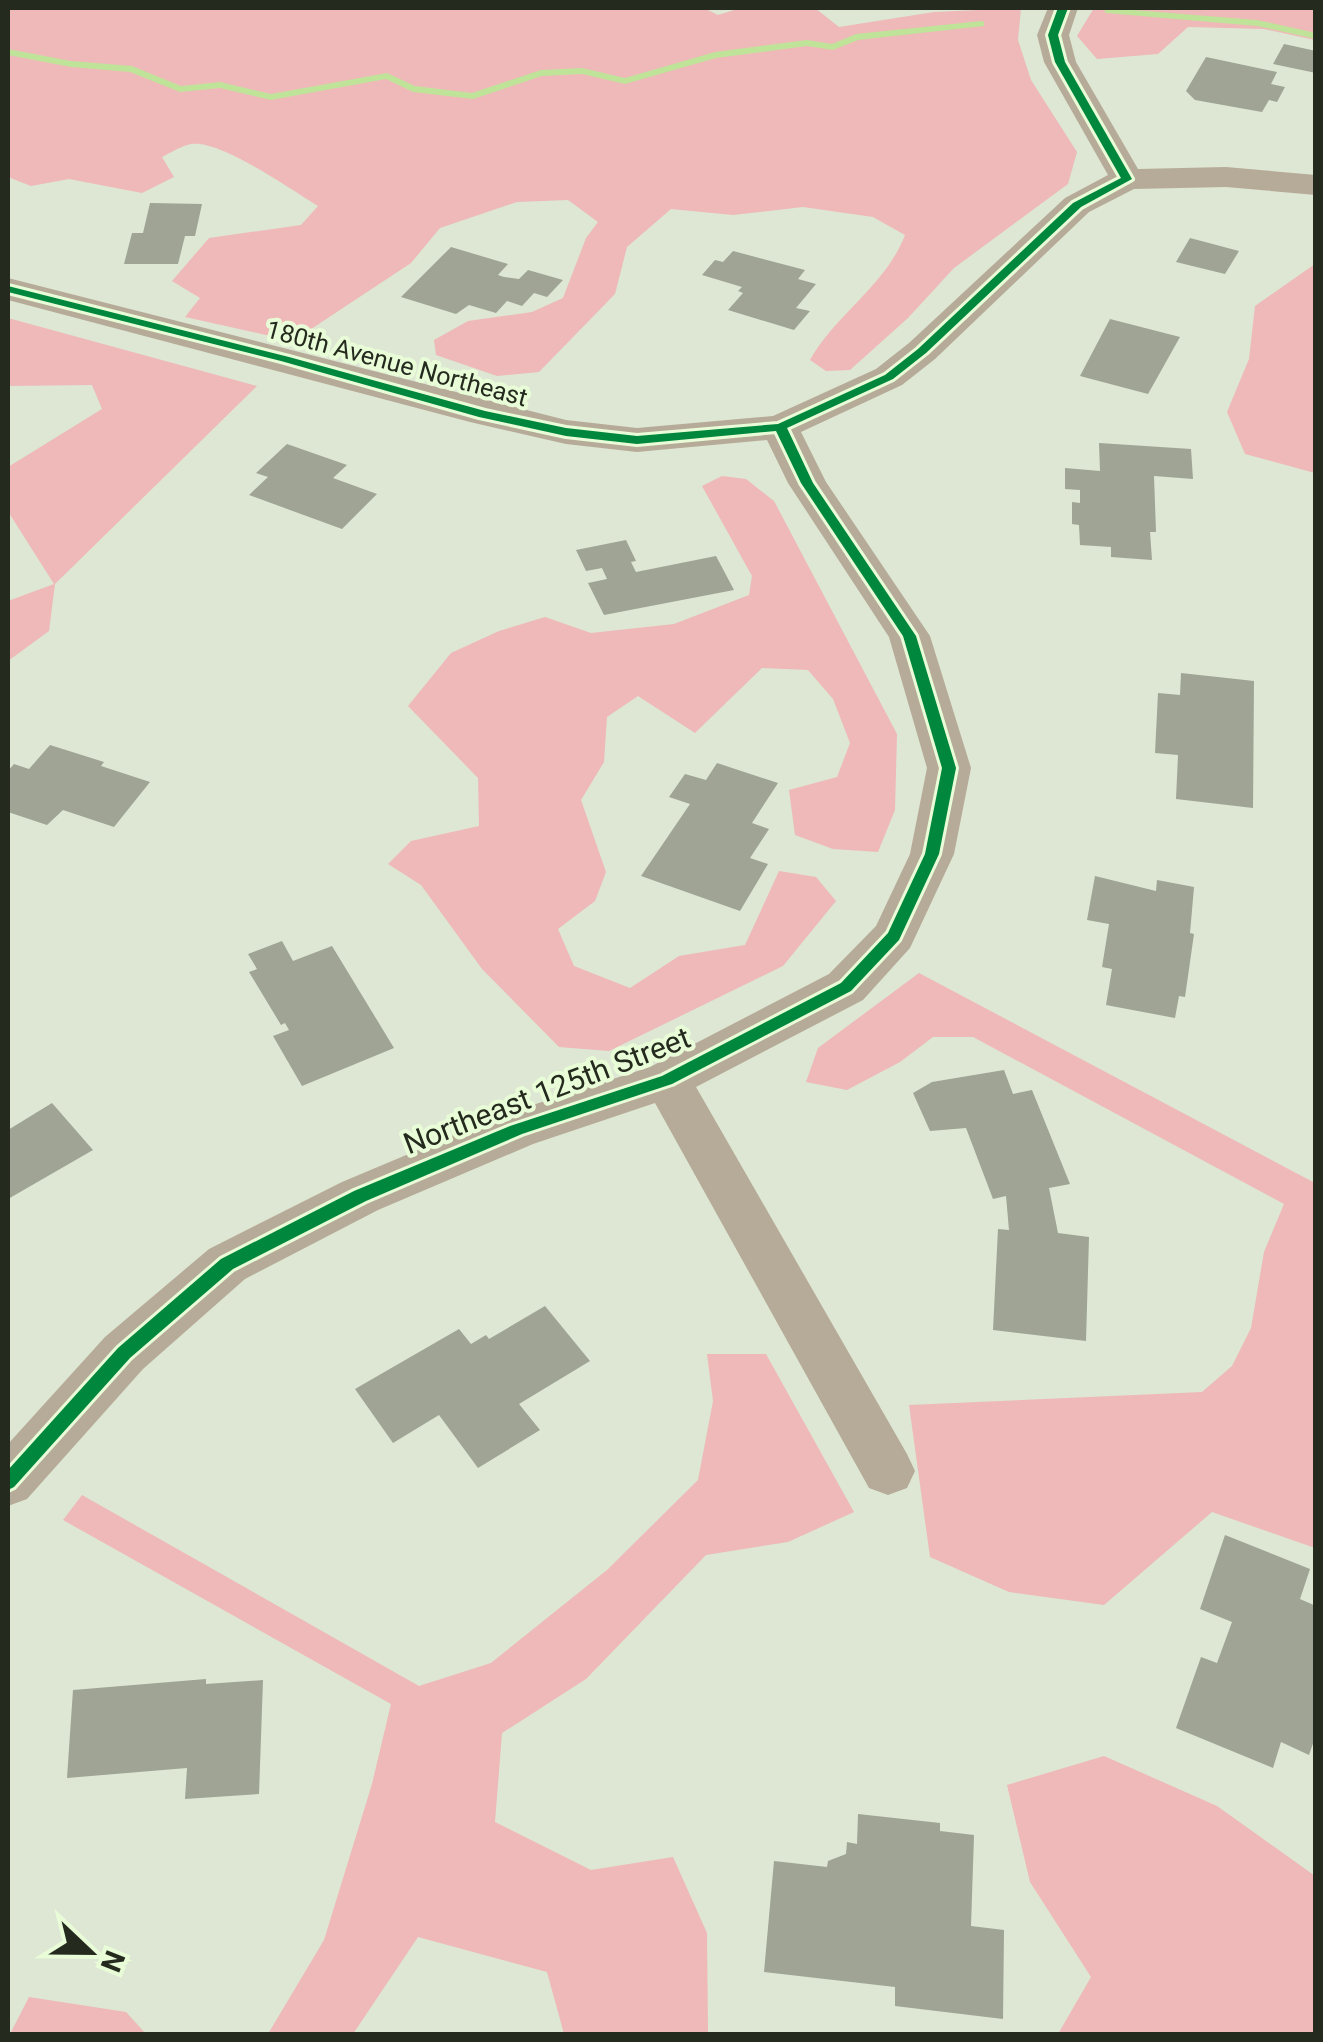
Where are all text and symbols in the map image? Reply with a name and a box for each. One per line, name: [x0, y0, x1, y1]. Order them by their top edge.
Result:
street label: 180th Avenue Northeast: [263, 315, 531, 412]
street label: Northeast 125th Street: [399, 1020, 695, 1161]
north arrow: [40, 1902, 140, 2002]
text: N: [94, 1946, 132, 1977]

